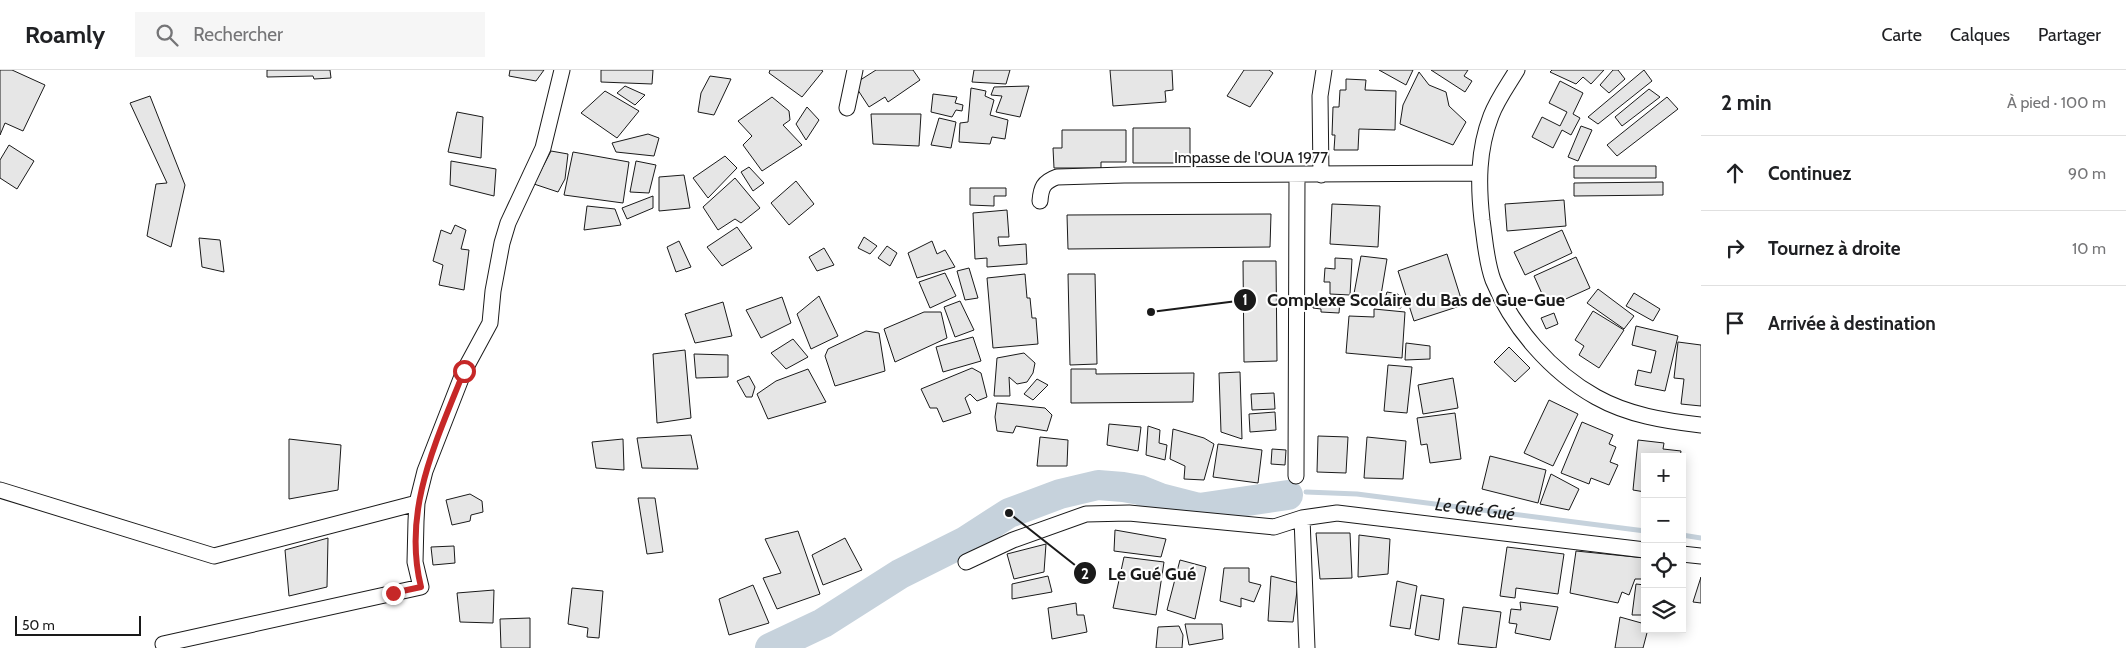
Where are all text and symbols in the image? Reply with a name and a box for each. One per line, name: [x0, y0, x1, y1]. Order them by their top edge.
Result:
search box: [135, 12, 485, 57]
text: Roamly: [25, 20, 105, 49]
icon: search: [153, 21, 181, 49]
text: Rechercher: [193, 23, 283, 46]
text: Carte: [1881, 24, 1922, 46]
text: Calques: [1950, 24, 2010, 46]
text: Partager: [2038, 24, 2101, 46]
text: 2 min: [1721, 90, 1772, 115]
text: À pied · 100 m: [2007, 93, 2106, 112]
street label: Impasse de l'OUA 1977: [1174, 148, 1328, 167]
icon: ahead: [1721, 159, 1749, 187]
text: Continuez: [1768, 162, 1851, 185]
text: 90 m: [2068, 164, 2106, 183]
icon: right: [1721, 234, 1749, 262]
text: Tournez à droite: [1768, 237, 1901, 260]
text: 10 m: [2072, 239, 2106, 258]
callout: Complexe Scolaire du Bas de Gue-Gue: [1232, 283, 1575, 316]
text: Complexe Scolaire du Bas de Gue-Gue: [1267, 289, 1565, 311]
text: 1: [1242, 291, 1248, 309]
icon: arrive: [1721, 309, 1749, 337]
text: Arrivée à destination: [1768, 312, 1936, 335]
route start: [453, 360, 476, 383]
map controls: [1641, 453, 1686, 633]
button: +: [1641, 453, 1686, 498]
water label: Le Gué Gué: [1434, 493, 1516, 525]
button: −: [1641, 498, 1686, 543]
button: locate: [1641, 543, 1686, 588]
callout: Le Gué Gué: [1073, 557, 1206, 590]
text: Le Gué Gué: [1108, 563, 1196, 585]
text: 2: [1081, 565, 1089, 583]
route end: [382, 582, 405, 605]
button: layers: [1641, 588, 1686, 633]
scale bar: [15, 613, 141, 636]
text: 50 m: [22, 616, 55, 634]

